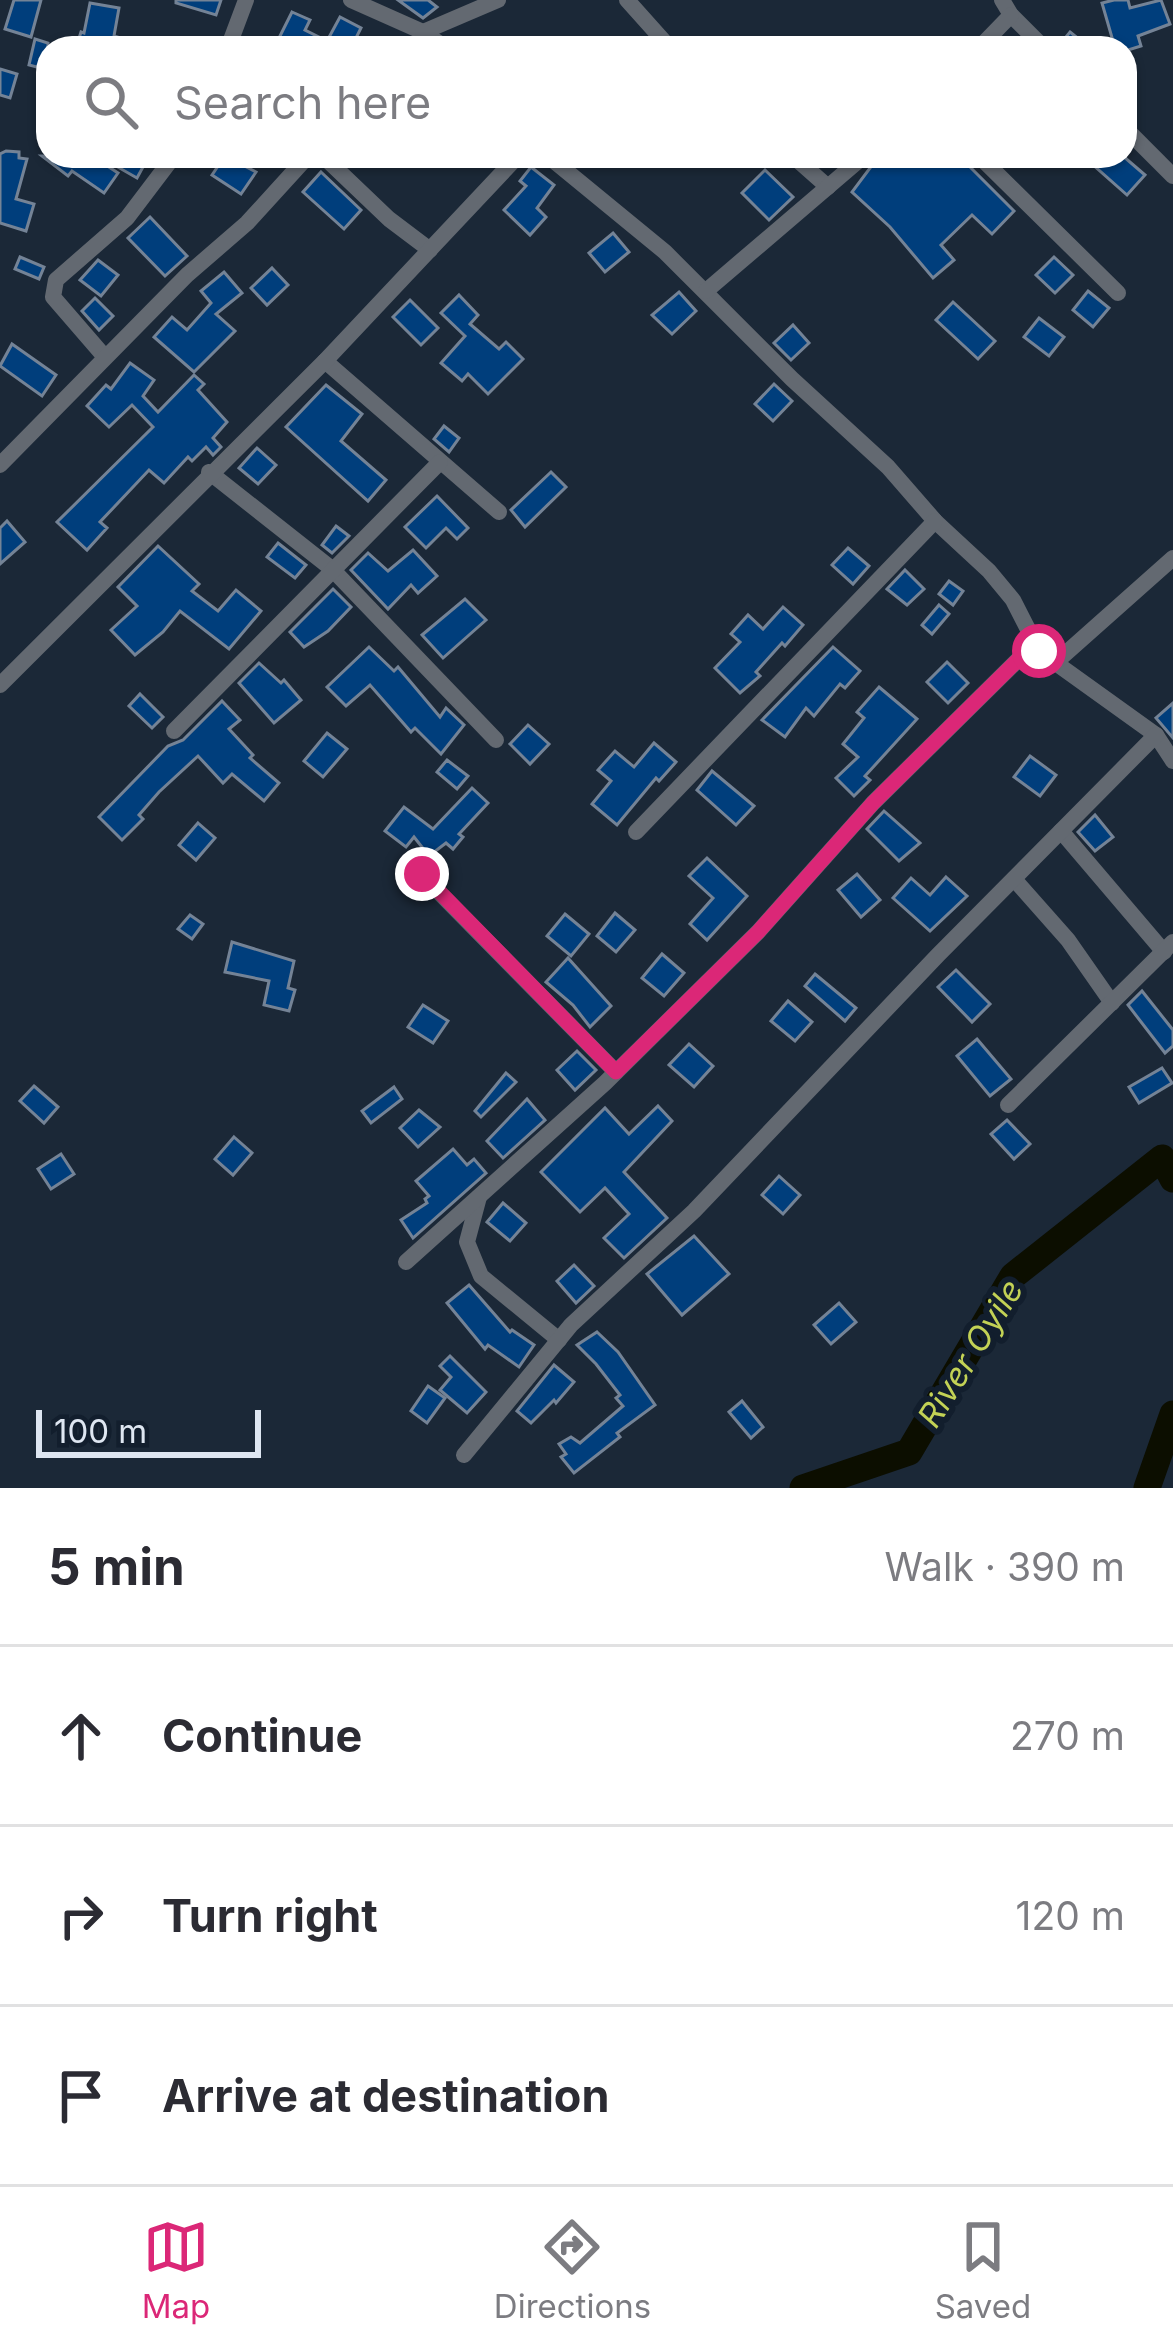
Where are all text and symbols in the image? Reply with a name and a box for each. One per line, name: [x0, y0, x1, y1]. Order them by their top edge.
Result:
search box: [36, 36, 1137, 168]
icon: search: [78, 69, 144, 135]
text: Search here: [174, 75, 431, 130]
route start: [1012, 624, 1066, 678]
route end: [395, 847, 449, 901]
water label: River Oyile: [909, 1272, 1031, 1434]
scale bar: [36, 1404, 261, 1457]
text: 100 m: [54, 1411, 147, 1451]
text: 5 min: [48, 1536, 185, 1597]
text: Walk · 390 m: [885, 1543, 1125, 1590]
icon: ahead: [48, 1703, 114, 1769]
text: Continue: [162, 1708, 362, 1763]
text: 270 m: [1010, 1712, 1125, 1759]
icon: right: [48, 1883, 114, 1949]
text: Turn right: [162, 1888, 378, 1943]
text: 120 m: [1016, 1892, 1125, 1939]
icon: arrive: [48, 2063, 114, 2129]
text: Arrive at destination: [162, 2068, 609, 2123]
tab: Map: [142, 2214, 210, 2326]
tab: Directions: [494, 2214, 651, 2326]
tab: Saved: [935, 2214, 1031, 2326]

